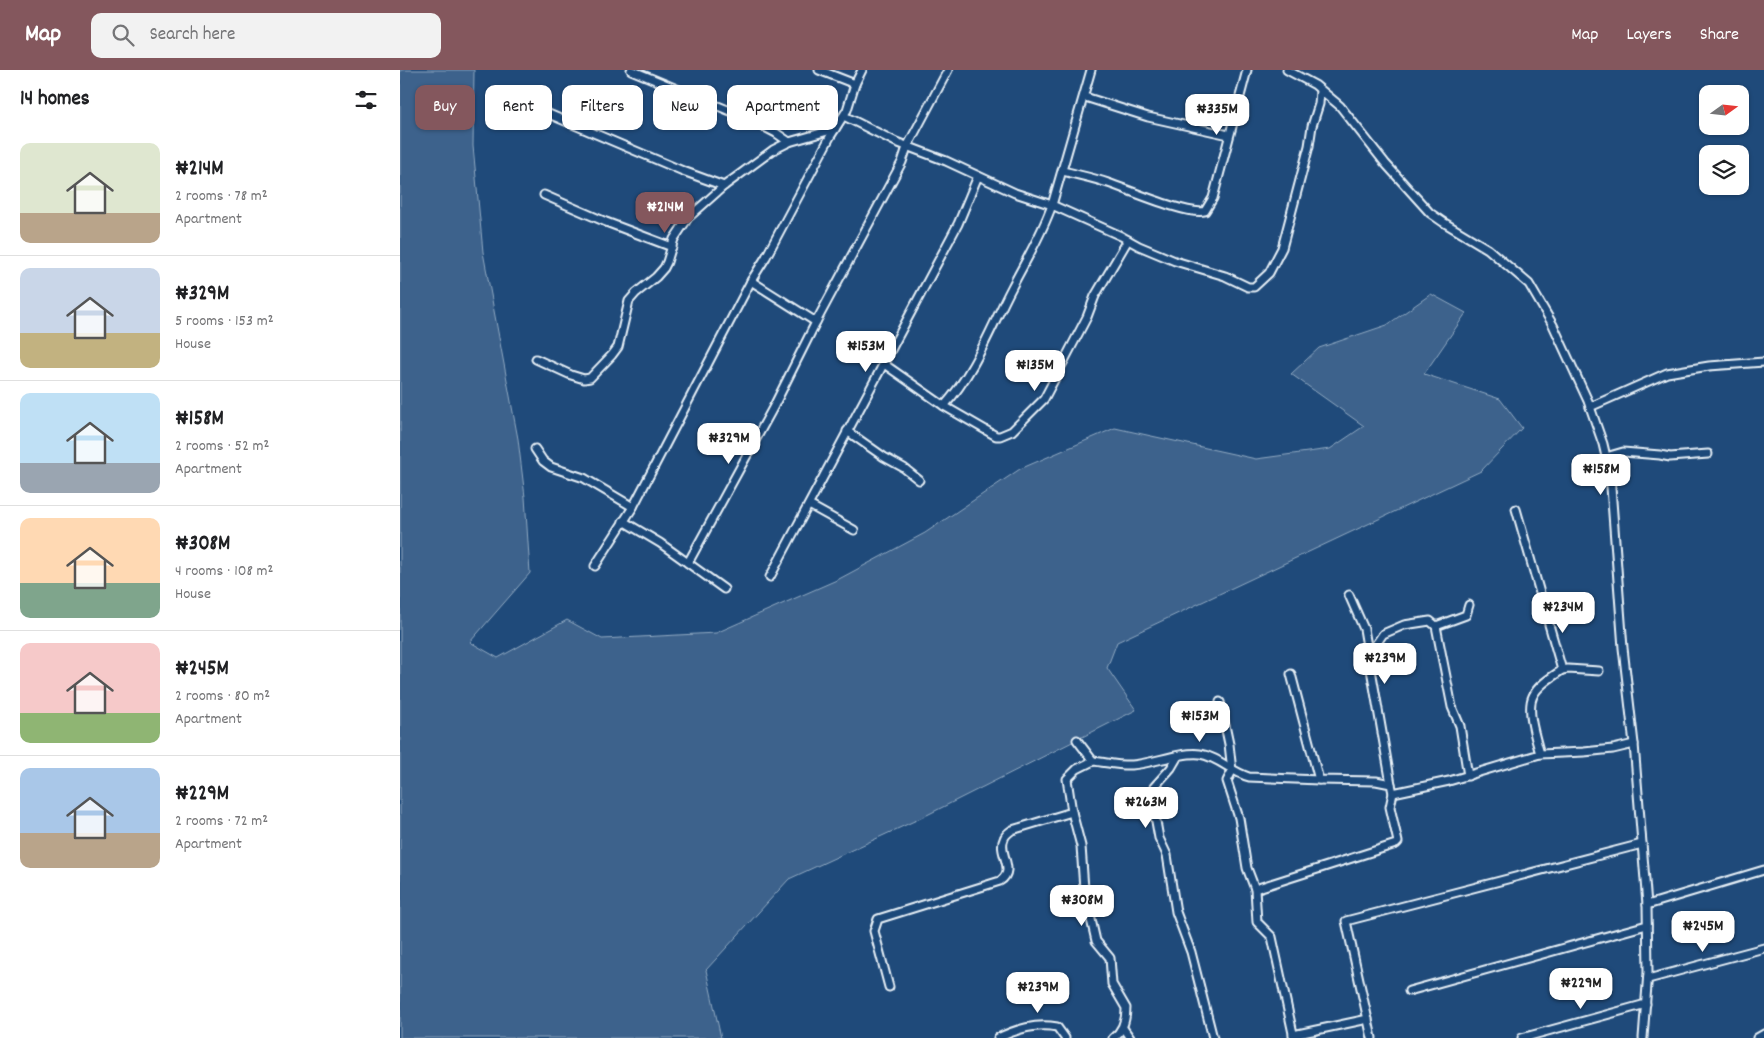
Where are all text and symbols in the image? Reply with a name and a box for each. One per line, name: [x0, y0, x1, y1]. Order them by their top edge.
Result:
search box: [91, 13, 441, 58]
text: Map: [25, 18, 61, 52]
icon: search: [109, 21, 137, 49]
text: Search here: [149, 22, 235, 49]
text: Map: [1571, 23, 1598, 48]
text: Layers: [1626, 23, 1672, 48]
text: Share: [1700, 23, 1739, 48]
text: 14 homes: [20, 85, 90, 115]
chip: Buy: [415, 85, 475, 130]
chip: Rent: [485, 85, 552, 130]
chip: Filters: [562, 85, 643, 130]
chip: New: [653, 85, 717, 130]
chip: Apartment: [727, 85, 838, 130]
north arrow: [1699, 85, 1749, 135]
map controls: [1699, 85, 1749, 195]
icon: filters: [352, 86, 380, 114]
pin: ₦335M: [1182, 93, 1252, 136]
text: ₦335M: [1196, 98, 1238, 121]
button: layers: [1699, 145, 1749, 195]
text: ₦214M: [175, 155, 224, 185]
icon: home: [60, 163, 120, 223]
text: 2 rooms · 78 m²: [175, 185, 268, 208]
pin: ₦214M: [630, 191, 700, 234]
text: ₦214M: [646, 196, 684, 219]
text: Apartment: [175, 208, 242, 231]
text: ₦329M: [175, 280, 229, 310]
icon: home: [60, 288, 120, 348]
text: 5 rooms · 153 m²: [175, 310, 273, 333]
pin: ₦153M: [831, 330, 901, 373]
text: House: [175, 333, 211, 356]
text: ₦153M: [847, 335, 885, 358]
pin: ₦135M: [1000, 350, 1070, 392]
text: ₦135M: [1016, 354, 1054, 377]
text: ₦158M: [175, 405, 224, 435]
icon: home: [60, 413, 120, 473]
pin: ₦329M: [694, 422, 764, 465]
text: ₦329M: [708, 427, 750, 450]
text: 2 rooms · 52 m²: [175, 435, 269, 458]
pin: ₦158M: [1566, 454, 1636, 496]
text: Apartment: [175, 458, 242, 481]
text: ₦158M: [1582, 458, 1620, 481]
text: ₦308M: [175, 530, 230, 560]
icon: home: [60, 538, 120, 598]
text: 4 rooms · 108 m²: [175, 560, 273, 583]
text: House: [175, 583, 211, 606]
pin: ₦234M: [1528, 592, 1598, 634]
text: ₦234M: [1543, 596, 1583, 619]
pin: ₦239M: [1350, 642, 1420, 685]
text: ₦239M: [1364, 647, 1406, 670]
text: ₦245M: [175, 655, 229, 685]
icon: home: [60, 663, 120, 723]
text: 2 rooms · 80 m²: [175, 685, 270, 708]
pin: ₦153M: [1165, 700, 1235, 743]
text: ₦153M: [1181, 705, 1219, 728]
text: Apartment: [175, 708, 242, 731]
text: ₦229M: [175, 780, 229, 810]
pin: ₦263M: [1111, 786, 1181, 829]
icon: home: [60, 788, 120, 848]
text: ₦263M: [1125, 791, 1167, 814]
text: 2 rooms · 72 m²: [175, 810, 268, 833]
text: Apartment: [175, 833, 242, 856]
pin: ₦308M: [1047, 884, 1117, 927]
text: ₦308M: [1061, 889, 1103, 912]
pin: ₦245M: [1668, 910, 1738, 953]
text: ₦245M: [1683, 915, 1723, 938]
pin: ₦229M: [1546, 968, 1616, 1010]
pin: ₦239M: [1003, 972, 1073, 1014]
text: ₦229M: [1560, 972, 1602, 995]
text: ₦239M: [1017, 976, 1059, 999]

